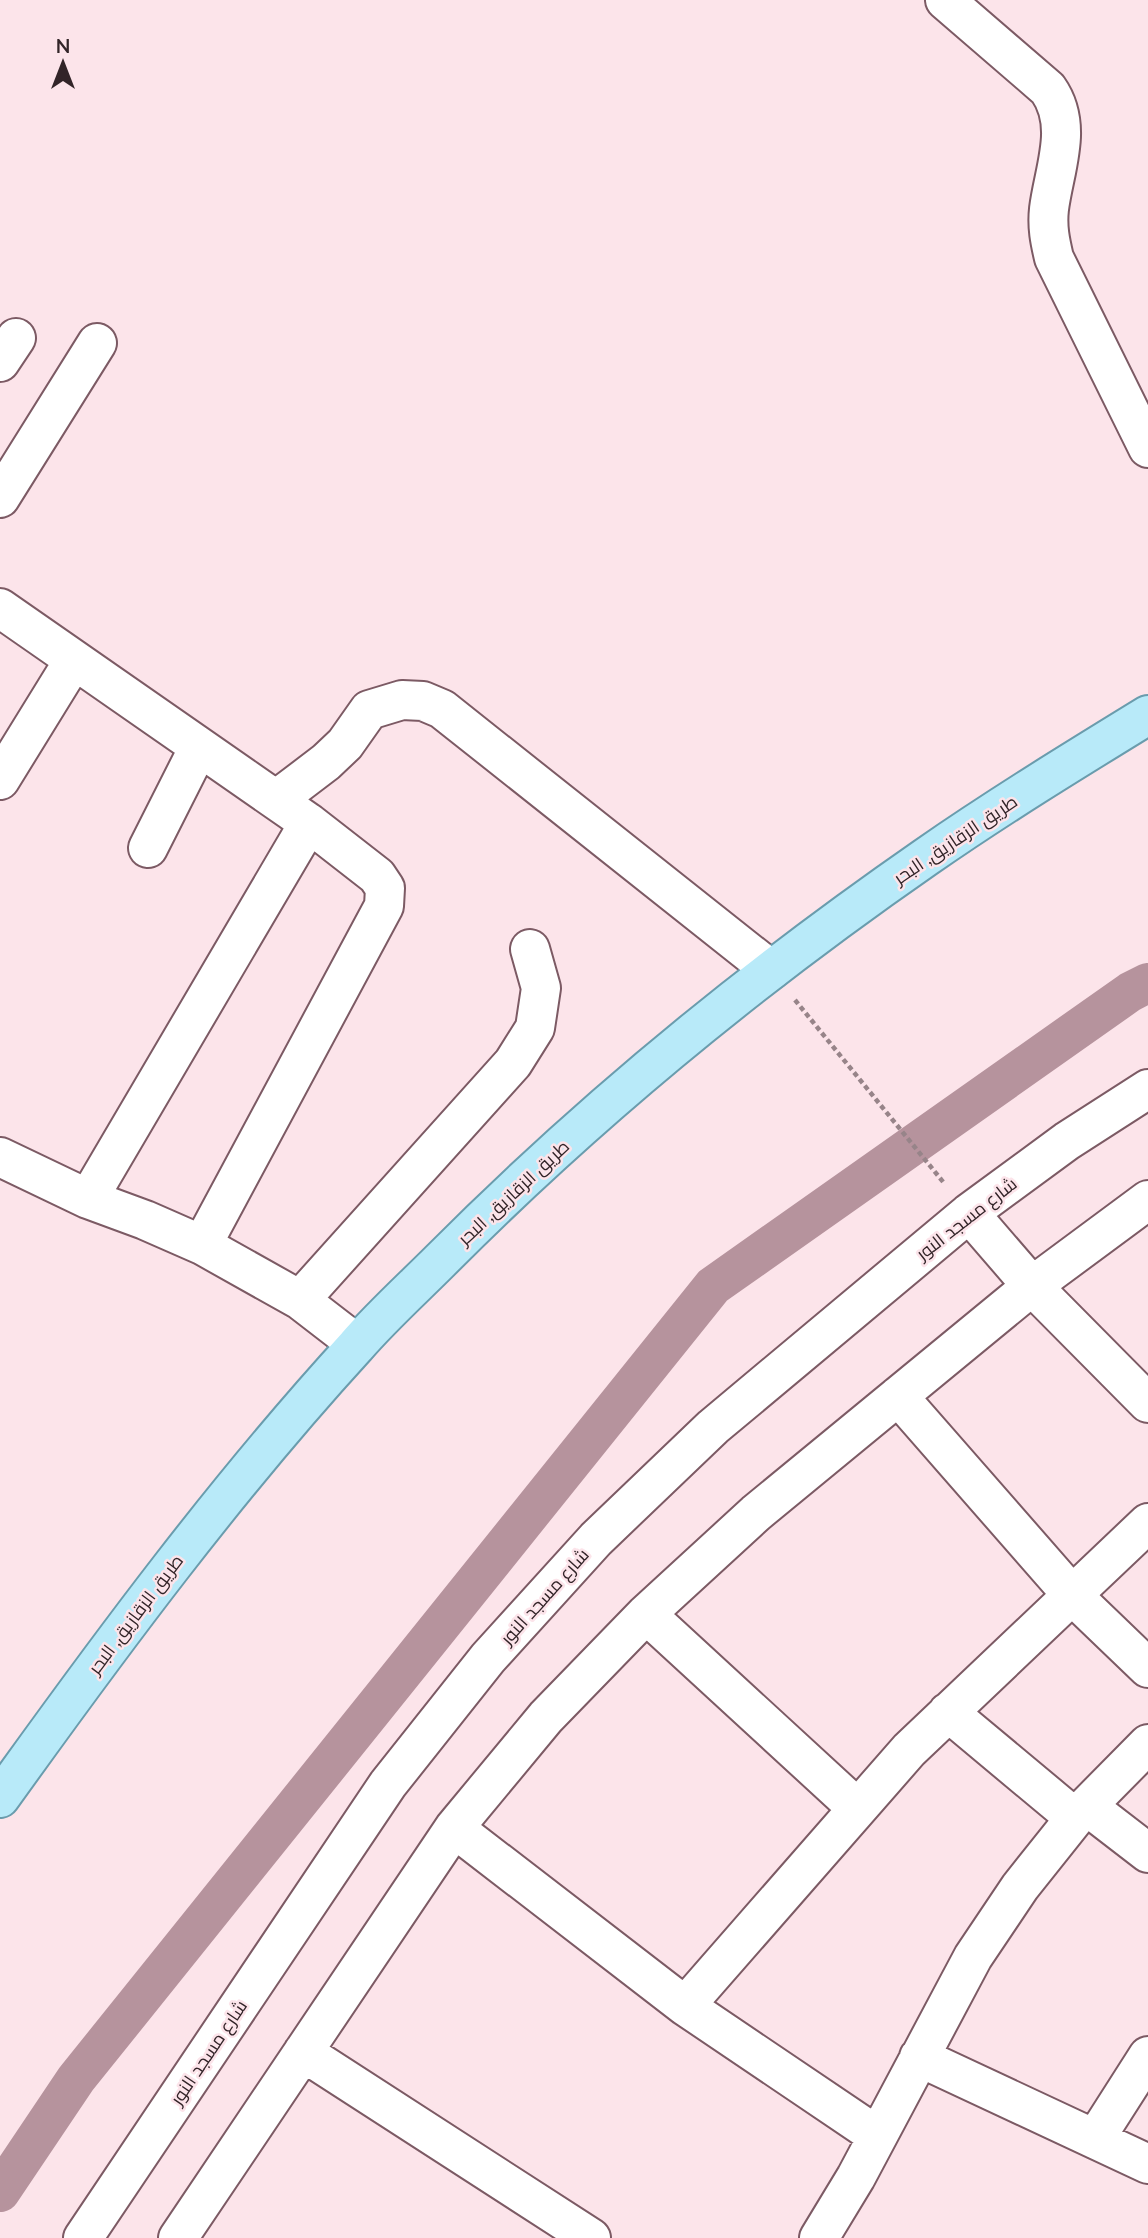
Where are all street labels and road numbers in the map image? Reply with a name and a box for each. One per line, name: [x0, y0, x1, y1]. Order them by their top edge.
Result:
street label: طريق الزقازيق, البحر: [888, 790, 1022, 891]
street label: طريق الزقازيق, البحر: [452, 1135, 575, 1251]
street label: شارع مسجد النور: [910, 1172, 1022, 1266]
street label: شارع مسجد النور: [494, 1543, 594, 1651]
street label: طريق الزقازيق, البحر: [82, 1550, 189, 1680]
street label: شارع مسجد النور: [164, 1995, 253, 2111]

